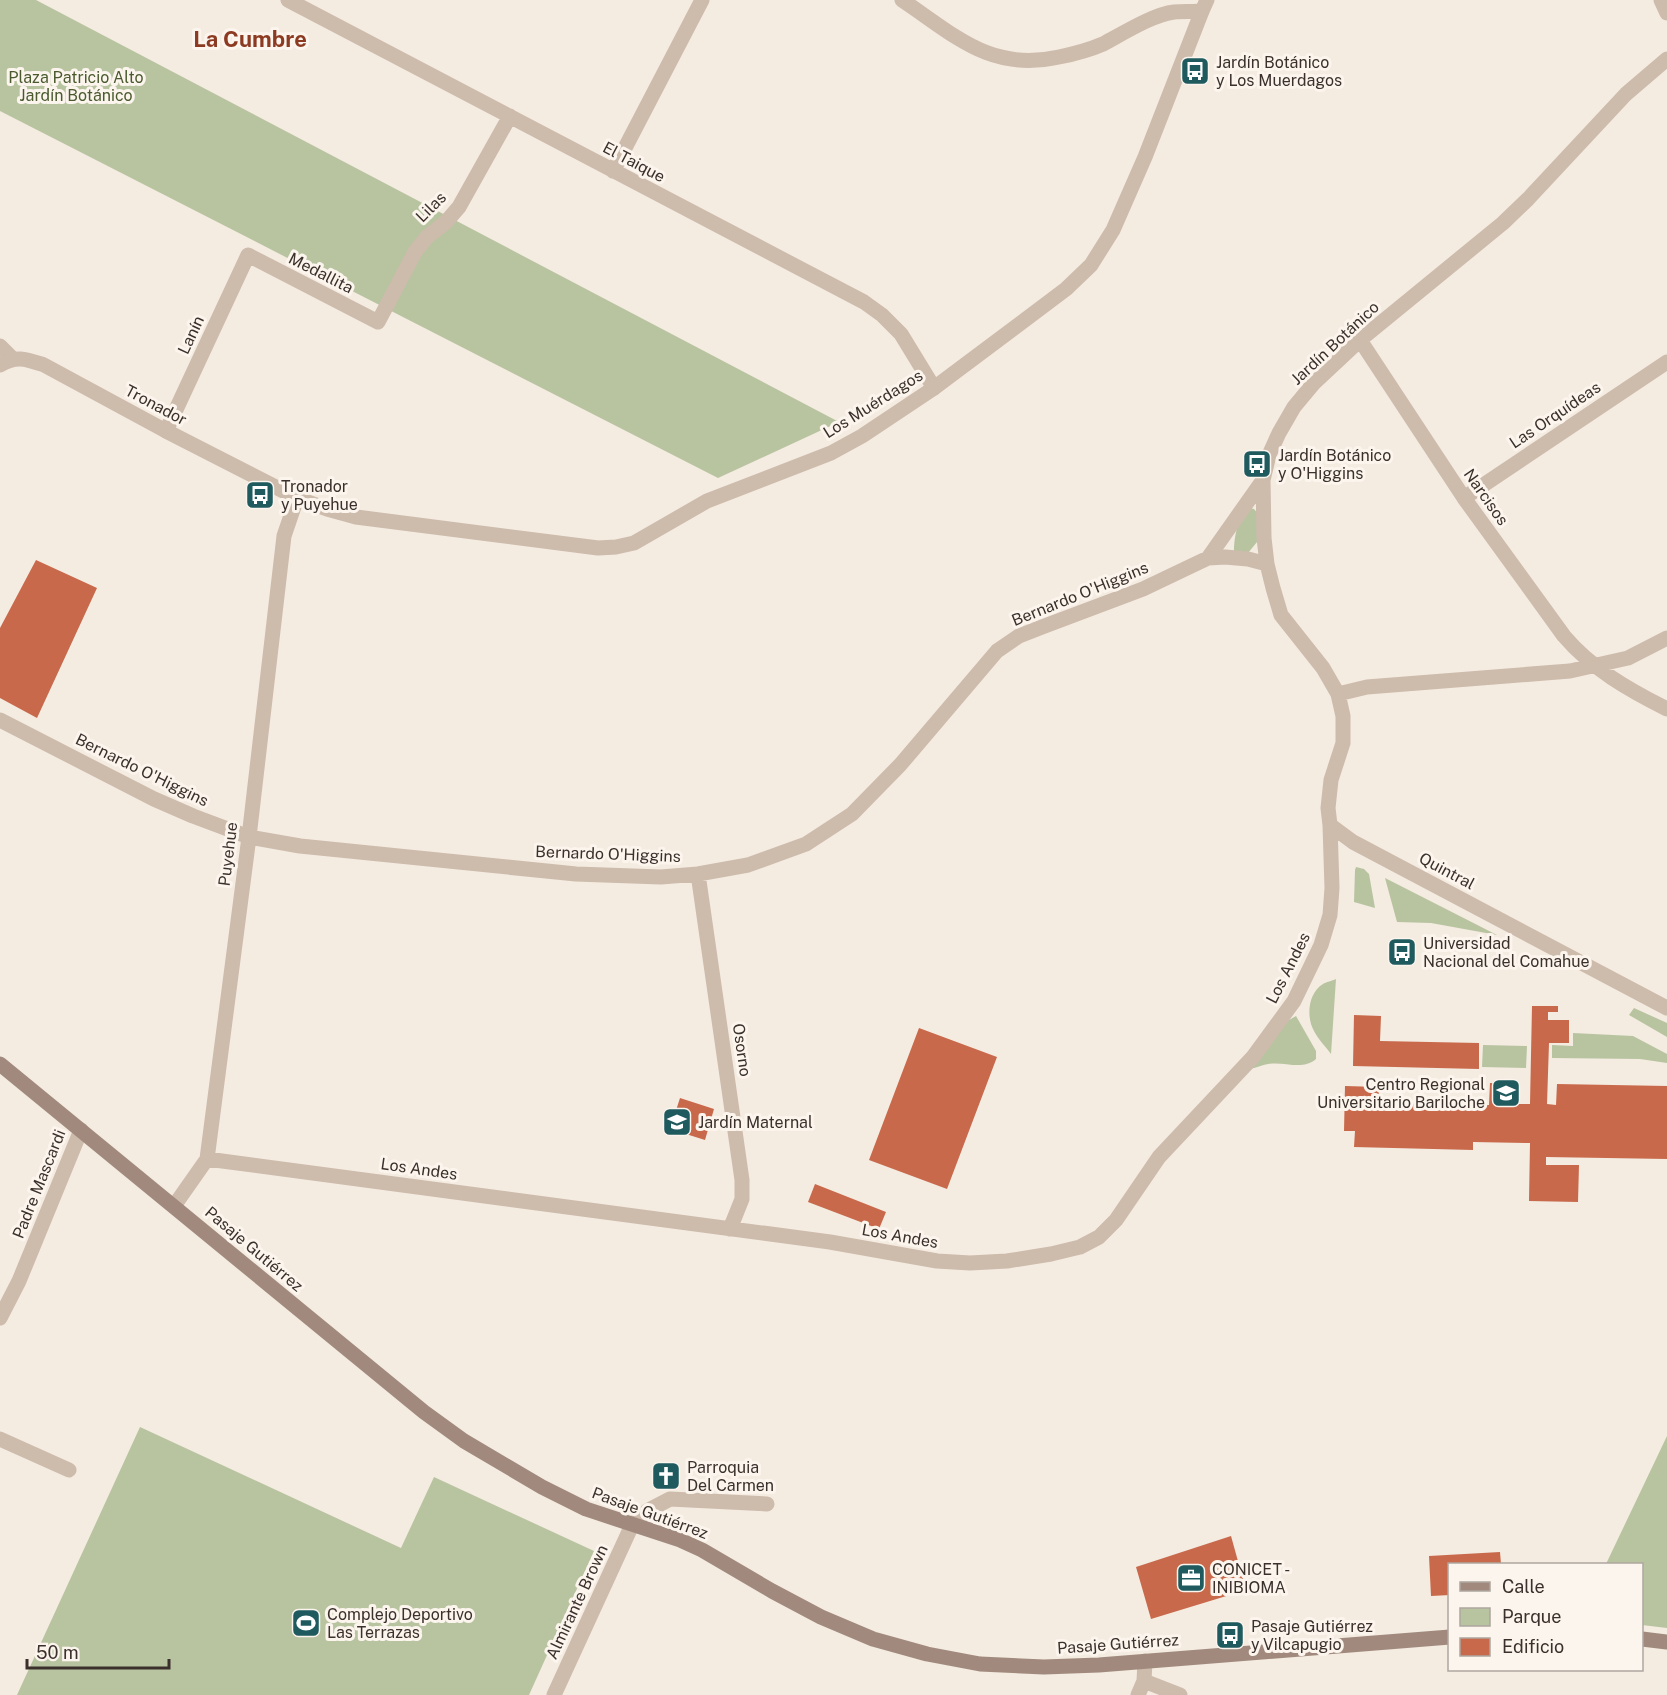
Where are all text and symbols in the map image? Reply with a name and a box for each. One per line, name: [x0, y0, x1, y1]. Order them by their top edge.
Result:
district label: La Cumbre: [193, 26, 307, 52]
place label: Jardín Botánico y Los Muerdagos: [1216, 53, 1342, 90]
bus stop icon: Jardín Botánico y Los Muerdagos: [1179, 55, 1211, 87]
park label: Plaza Patricio Alto Jardín Botánico: [8, 68, 144, 105]
street label: El Taique: [600, 138, 668, 186]
street label: Lilas: [412, 188, 450, 226]
street label: Medallita: [286, 249, 356, 297]
street label: Jardín Botánico: [1287, 297, 1383, 389]
street label: Lanín: [174, 313, 208, 357]
street label: Los Muérdagos: [820, 366, 926, 442]
street label: Las Orquídeas: [1506, 378, 1604, 452]
street label: Tronador: [122, 381, 190, 429]
place label: Jardín Botánico y O'Higgins: [1278, 446, 1391, 483]
bus stop icon: Jardín Botánico y O'Higgins: [1241, 448, 1273, 480]
street label: Narcisos: [1460, 465, 1512, 529]
place label: Tronador y Puyehue: [281, 477, 358, 514]
bus stop icon: Tronador y Puyehue: [244, 479, 276, 511]
street label: Bernardo O'Higgins: [1009, 558, 1151, 630]
street label: Bernardo O'Higgins: [72, 730, 212, 810]
street label: Puyehue: [215, 821, 241, 887]
street label: Bernardo O'Higgins: [535, 842, 681, 866]
street label: Quintral: [1416, 848, 1478, 894]
street label: Los Andes: [1262, 929, 1314, 1007]
place label: Universidad Nacional del Comahue: [1423, 934, 1590, 971]
bus stop icon: Universidad Nacional del Comahue: [1386, 936, 1418, 968]
street label: Osorno: [729, 1022, 755, 1078]
place label: Centro Regional Universitario Bariloche: [1317, 1075, 1485, 1112]
school or university icon: Centro Regional Universitario Bariloche: [1490, 1077, 1522, 1109]
school or university icon: Jardín Maternal: [661, 1106, 693, 1138]
place label: Jardín Maternal: [698, 1113, 813, 1132]
street label: Padre Mascardi: [9, 1127, 69, 1241]
street label: Los Andes: [380, 1154, 458, 1184]
street label: Pasaje Gutiérrez: [201, 1203, 307, 1296]
street label: Los Andes: [860, 1220, 940, 1252]
place label: Parroquia Del Carmen: [687, 1458, 774, 1495]
church icon: Parroquia Del Carmen: [650, 1460, 682, 1492]
street label: Pasaje Gutiérrez: [589, 1483, 711, 1543]
street label: Almirante Brown: [542, 1542, 612, 1662]
place label: CONICET - INIBIOMA: [1212, 1560, 1290, 1597]
office icon: CONICET - INIBIOMA: [1175, 1562, 1207, 1594]
legend: [1448, 1563, 1643, 1671]
text: Calle: [1502, 1576, 1545, 1597]
place label: Complejo Deportivo Las Terrazas: [327, 1605, 473, 1642]
text: Parque: [1502, 1606, 1562, 1627]
sports icon: Complejo Deportivo Las Terrazas: [290, 1607, 322, 1639]
place label: Pasaje Gutiérrez y Vilcapugio: [1251, 1617, 1373, 1654]
bus stop icon: Pasaje Gutiérrez y Vilcapugio: [1214, 1619, 1246, 1651]
street label: Pasaje Gutiérrez: [1056, 1630, 1180, 1658]
scale bar: [27, 1632, 170, 1670]
text: Edificio: [1502, 1636, 1564, 1657]
text: 50 m: [36, 1642, 79, 1663]

